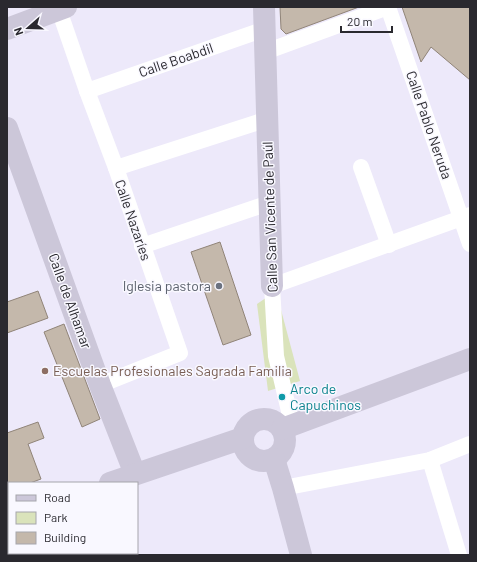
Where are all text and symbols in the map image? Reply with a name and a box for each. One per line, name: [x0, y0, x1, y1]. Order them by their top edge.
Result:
north arrow: [8, 8, 48, 48]
scale bar: [341, 8, 392, 34]
text: 20 m: [347, 14, 373, 28]
text: N: [11, 26, 25, 37]
street label: Calle Boabdil: [136, 39, 215, 80]
street label: Calle Pablo Neruda: [403, 69, 456, 181]
street label: Calle San Vicente de Paúl: [258, 141, 281, 293]
street label: Calle Nazaríes: [112, 177, 155, 263]
street label: Calle de Alhamar: [45, 251, 96, 351]
place label: Iglesia pastora: [123, 277, 211, 294]
marker: Iglesia pastora: [214, 281, 224, 291]
place label: Escuelas Profesionales Sagrada Familia: [53, 362, 292, 379]
marker: Escuelas Profesionales Sagrada Familia: [40, 366, 50, 376]
place label: Arco de Capuchinos: [290, 380, 361, 413]
marker: Arco de Capuchinos: [277, 392, 287, 402]
legend: [8, 482, 138, 554]
text: Road: [44, 490, 71, 504]
text: Park: [44, 510, 68, 524]
text: Building: [44, 530, 86, 544]

